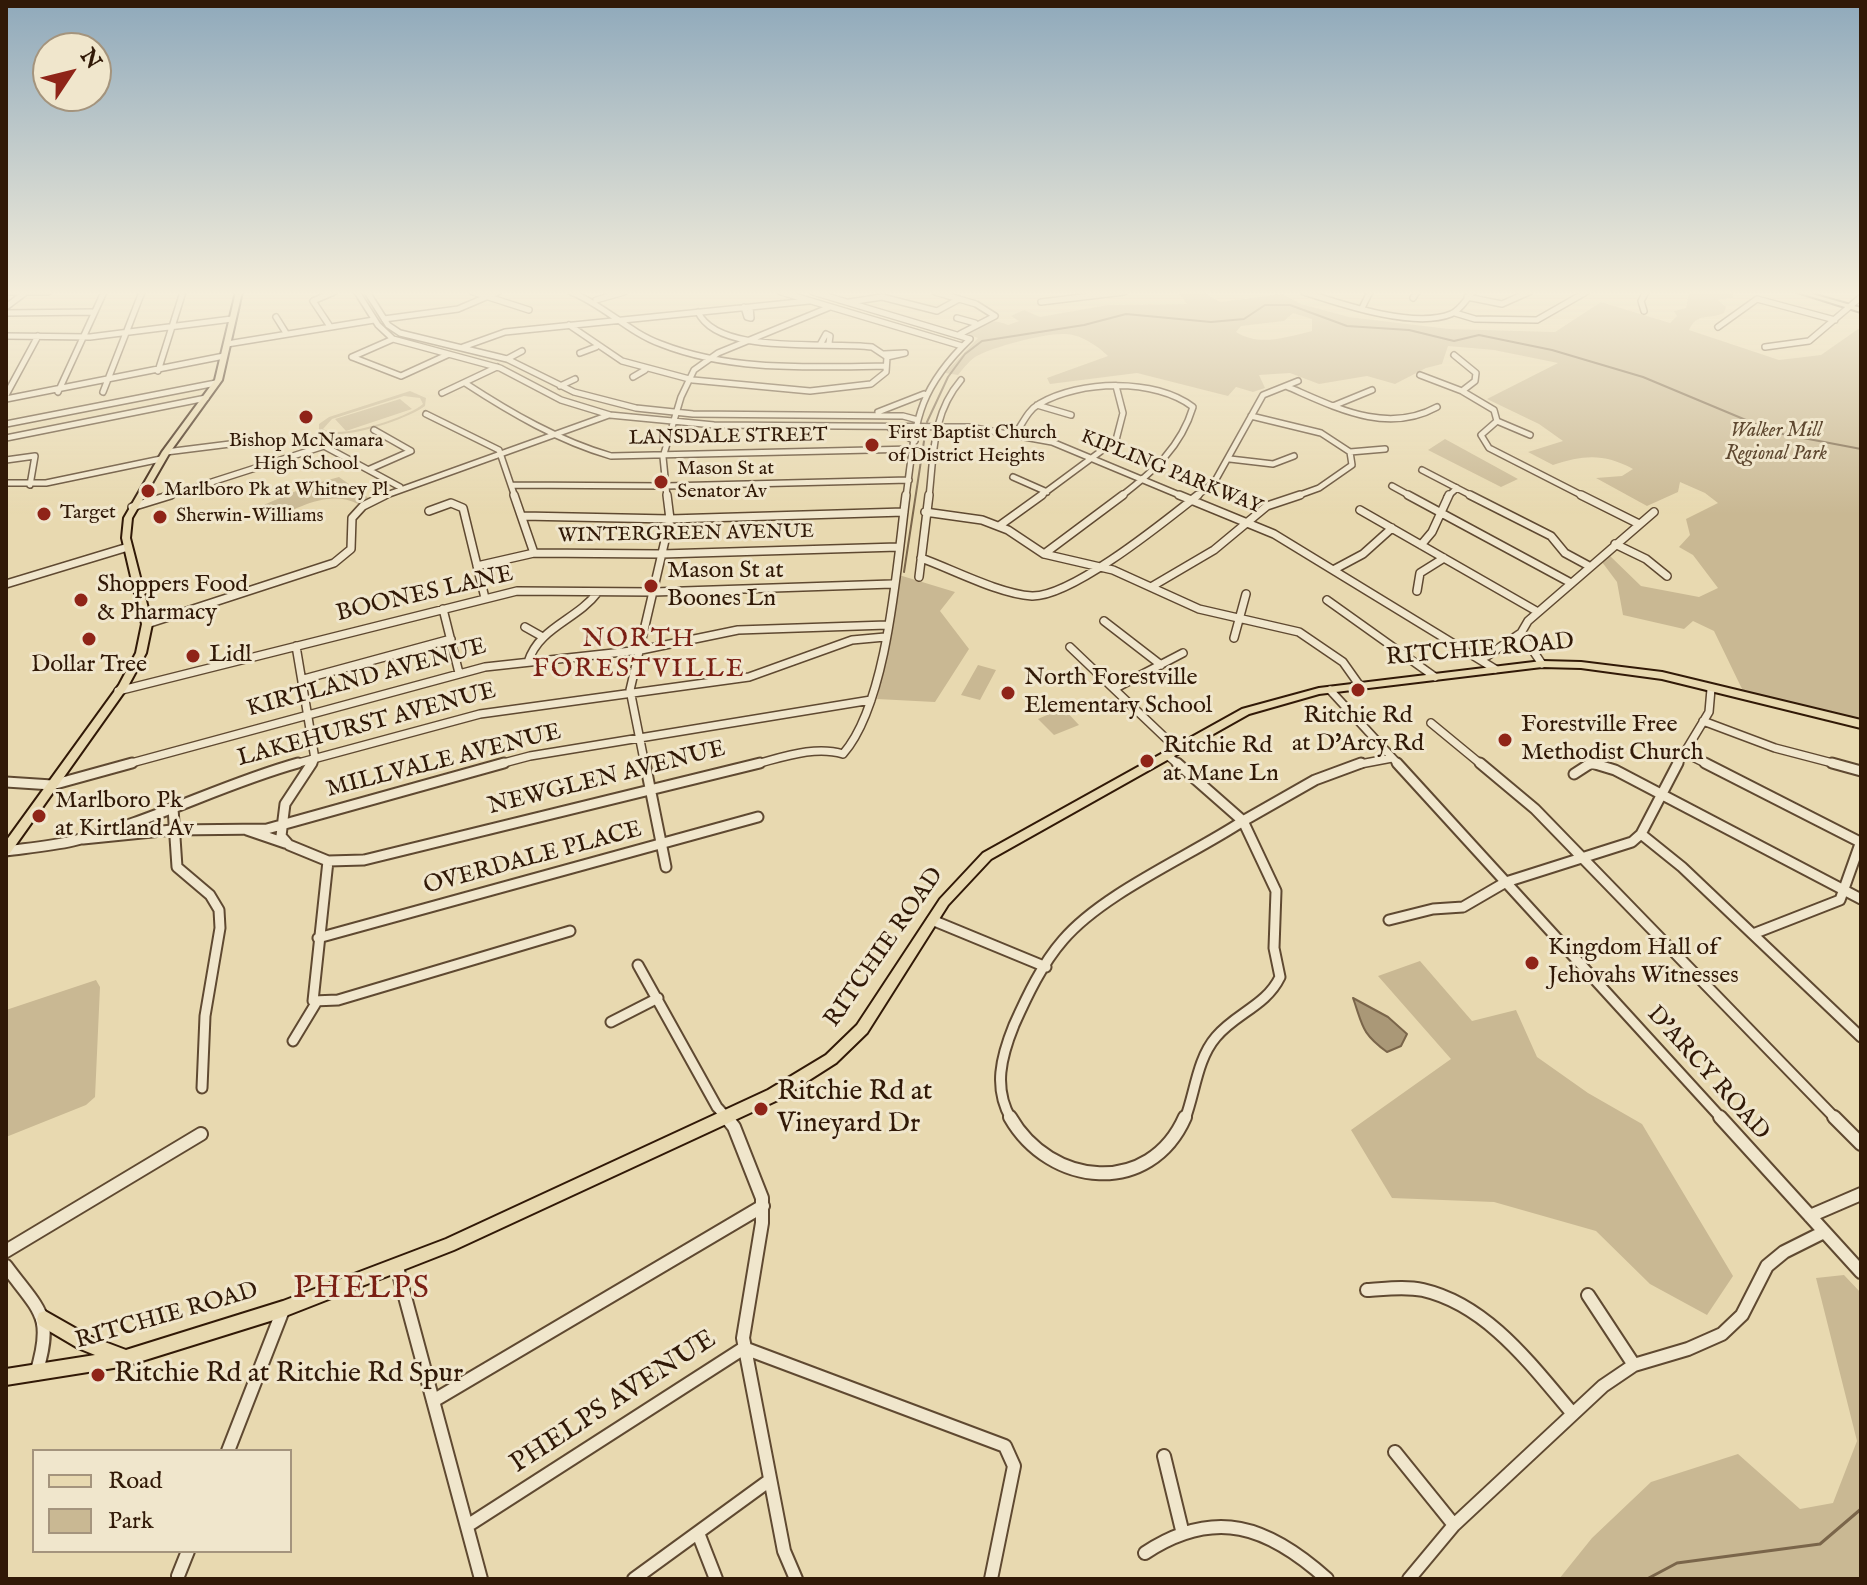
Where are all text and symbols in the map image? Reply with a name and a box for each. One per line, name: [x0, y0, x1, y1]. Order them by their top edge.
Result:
north arrow: [32, 32, 112, 112]
text: N: [73, 44, 107, 75]
marker: Bishop McNamara High School: [297, 408, 315, 426]
park label: Walker Mill Regional Park: [1725, 420, 1827, 467]
place label: First Baptist Church of District Heights: [888, 422, 1057, 469]
street label: LANSDALE STREET: [628, 424, 828, 452]
street label: KIPLING PARKWAY: [1077, 426, 1265, 520]
place label: Bishop McNamara High School: [229, 430, 383, 477]
marker: First Baptist Church of District Heights: [863, 436, 881, 454]
place label: Mason St at Senator Av: [677, 458, 774, 505]
marker: Mason St at Senator Av: [652, 473, 670, 491]
place label: Marlboro Pk at Whitney Pl: [164, 479, 389, 503]
marker: Marlboro Pk at Whitney Pl: [139, 482, 157, 500]
place label: Target: [60, 502, 116, 526]
marker: Target: [35, 505, 53, 523]
place label: Sherwin-Williams: [176, 505, 324, 529]
marker: Sherwin-Williams: [151, 508, 169, 526]
street label: WINTERGREEN AVENUE: [558, 521, 814, 549]
place label: Mason St at Boones Ln: [667, 558, 784, 614]
street label: BOONES LANE: [334, 561, 516, 629]
place label: Shoppers Food & Pharmacy: [97, 572, 248, 628]
marker: Mason St at Boones Ln: [642, 577, 660, 595]
marker: Shoppers Food & Pharmacy: [72, 591, 90, 609]
district label: NORTH FORESTVILLE: [532, 625, 746, 686]
street label: RITCHIE ROAD: [1385, 628, 1575, 674]
marker: Dollar Tree: [80, 630, 98, 648]
street label: KIRTLAND AVENUE: [244, 633, 490, 725]
place label: Lidl: [209, 642, 252, 670]
marker: Lidl: [184, 647, 202, 665]
place label: Dollar Tree: [31, 652, 147, 680]
place label: North Forestville Elementary School: [1024, 665, 1212, 721]
street label: LAKEHURST AVENUE: [235, 678, 499, 774]
marker: Ritchie Rd at D'Arcy Rd: [1349, 681, 1367, 699]
marker: North Forestville Elementary School: [999, 684, 1017, 702]
place label: Ritchie Rd at D'Arcy Rd: [1292, 703, 1424, 759]
place label: Forestville Free Methodist Church: [1521, 712, 1703, 768]
street label: MILLVALE AVENUE: [323, 719, 565, 805]
marker: Forestville Free Methodist Church: [1496, 731, 1514, 749]
place label: Ritchie Rd at Mane Ln: [1163, 733, 1279, 789]
street label: NEWGLEN AVENUE: [485, 736, 729, 822]
marker: Ritchie Rd at Mane Ln: [1138, 752, 1156, 770]
place label: Marlboro Pk at Kirtland Av: [55, 788, 194, 844]
marker: Marlboro Pk at Kirtland Av: [30, 807, 48, 825]
street label: OVERDALE PLACE: [421, 816, 645, 902]
street label: RITCHIE ROAD: [819, 863, 951, 1033]
place label: Kingdom Hall of Jehovahs Witnesses: [1548, 935, 1739, 991]
marker: Kingdom Hall of Jehovahs Witnesses: [1523, 954, 1541, 972]
street label: D'ARCY ROAD: [1639, 1001, 1775, 1147]
place label: Ritchie Rd at Vineyard Dr: [777, 1076, 932, 1142]
marker: Ritchie Rd at Vineyard Dr: [752, 1100, 770, 1118]
district label: PHELPS: [293, 1271, 431, 1309]
street label: RITCHIE ROAD: [72, 1277, 262, 1357]
street label: PHELPS AVENUE: [505, 1324, 723, 1482]
place label: Ritchie Rd at Ritchie Rd Spur: [114, 1358, 463, 1392]
marker: Ritchie Rd at Ritchie Rd Spur: [89, 1366, 107, 1384]
legend: [32, 1449, 292, 1553]
text: Road: [108, 1466, 162, 1497]
text: Park: [108, 1506, 154, 1537]

